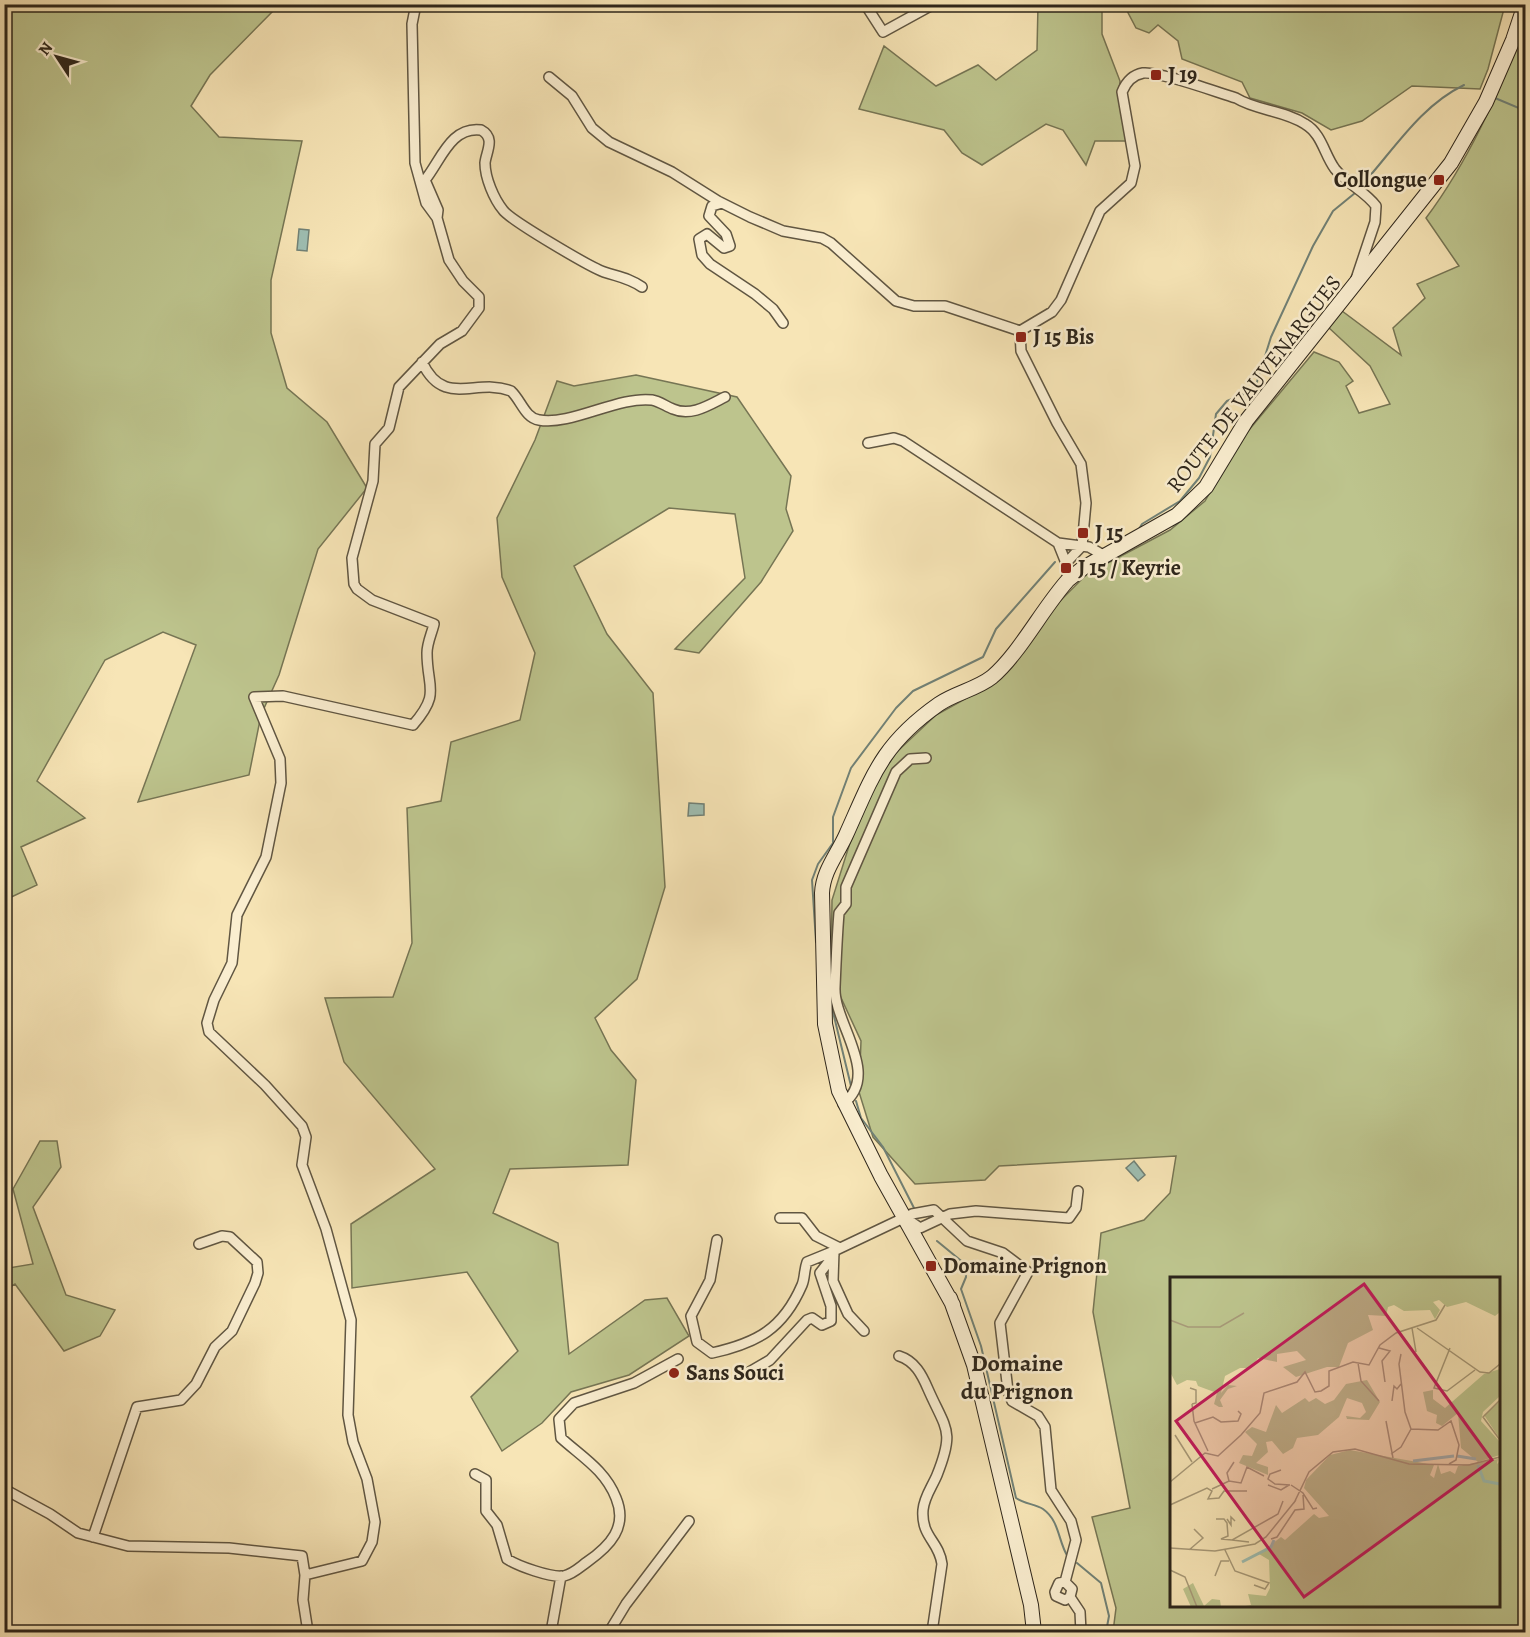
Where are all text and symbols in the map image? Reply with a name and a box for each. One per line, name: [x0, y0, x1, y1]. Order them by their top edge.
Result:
north arrow: [27, 27, 87, 87]
text: N: [33, 37, 58, 60]
place label: J 19: [1168, 60, 1197, 90]
marker: J 19: [1149, 68, 1163, 82]
place label: Collongue: [1334, 165, 1427, 195]
marker: Collongue: [1432, 173, 1446, 187]
street label: ROUTE DE VAUVENARGUES: [1160, 269, 1348, 499]
place label: J 15 Bis: [1033, 322, 1094, 352]
marker: J 15 Bis: [1014, 330, 1028, 344]
place label: J 15: [1095, 518, 1123, 548]
marker: J 15: [1076, 526, 1090, 540]
place label: J 15 / Keyrie: [1078, 553, 1181, 583]
marker: J 15 / Keyrie: [1059, 561, 1073, 575]
place label: Domaine Prignon: [943, 1251, 1107, 1281]
marker: Domaine Prignon: [924, 1259, 938, 1273]
inset map: [1170, 1277, 1500, 1607]
district label: Domaine du Prignon: [961, 1347, 1074, 1407]
place label: Sans Souci: [686, 1358, 784, 1388]
marker: Sans Souci: [667, 1366, 681, 1380]

